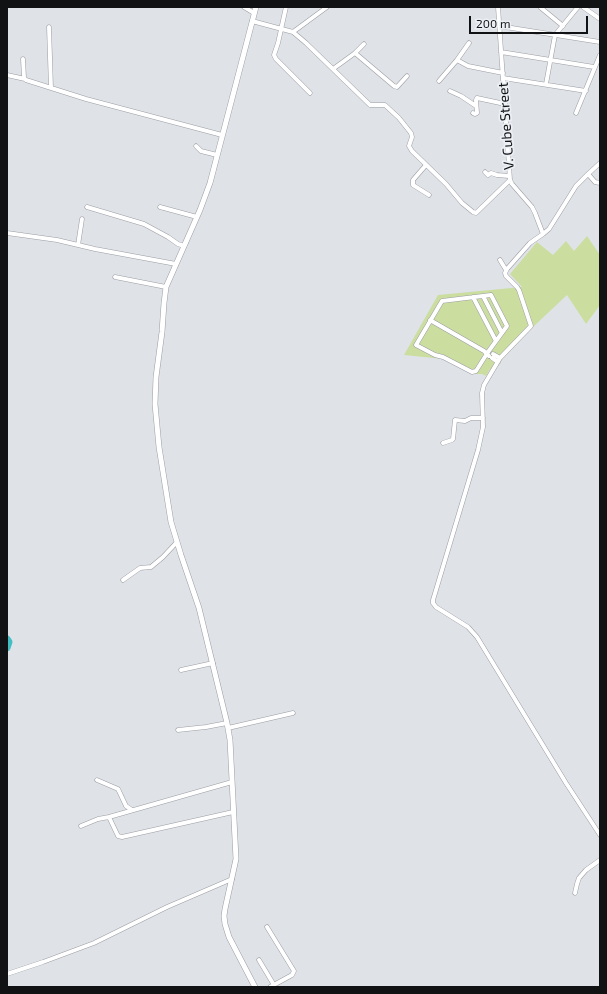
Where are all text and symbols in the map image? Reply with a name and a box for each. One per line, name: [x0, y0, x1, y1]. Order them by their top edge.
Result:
scale bar: [471, 8, 590, 34]
text: 200 m: [476, 16, 510, 30]
street label: V. Cube Street: [495, 82, 517, 170]

